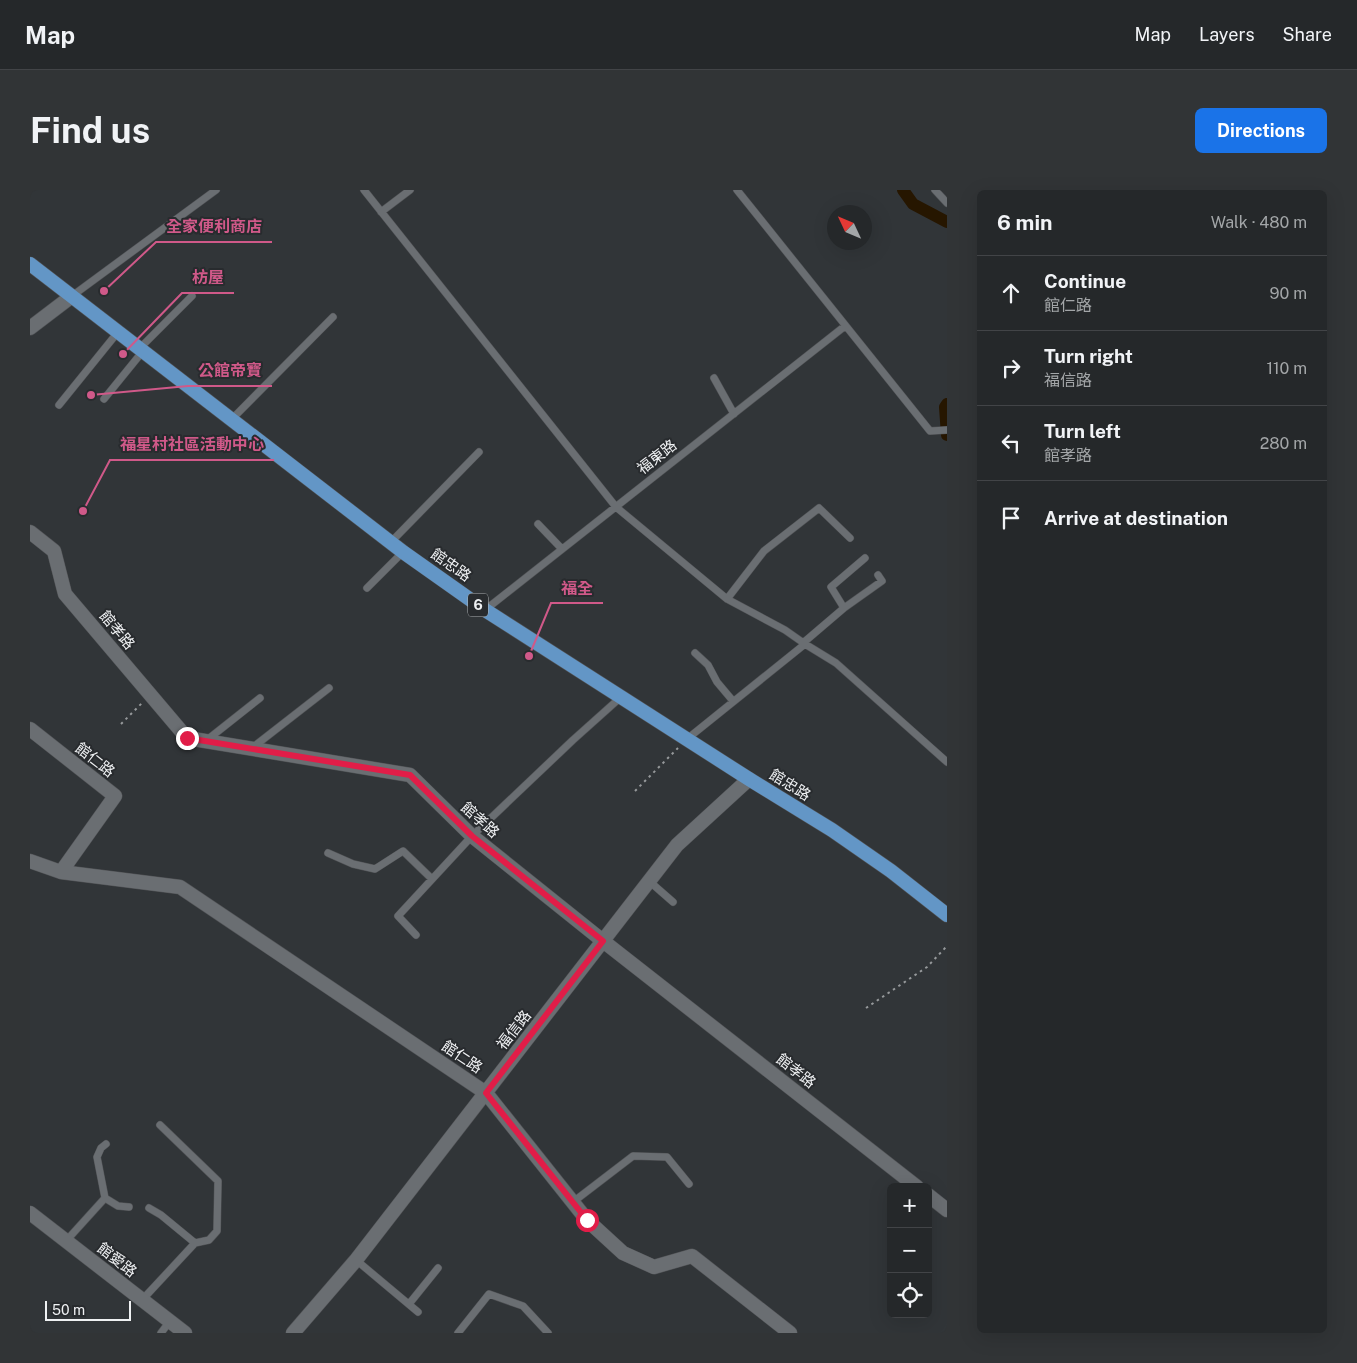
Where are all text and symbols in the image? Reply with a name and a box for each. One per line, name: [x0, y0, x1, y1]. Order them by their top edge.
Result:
text: Map: [25, 21, 75, 49]
text: Map: [1135, 24, 1171, 45]
text: Layers: [1199, 24, 1255, 45]
text: Share: [1283, 24, 1332, 45]
button: Directions: [1195, 108, 1327, 153]
text: Find us: [30, 110, 150, 151]
north arrow: [827, 205, 872, 250]
text: 6 min: [997, 210, 1053, 235]
callout: 全家便利商店: [156, 211, 272, 242]
text: Walk · 480 m: [1211, 213, 1307, 232]
text: 全家便利商店: [166, 217, 262, 236]
callout: 枋屋: [182, 262, 234, 293]
text: 枋屋: [192, 268, 224, 287]
text: Continue: [1044, 270, 1126, 292]
icon: ahead: [997, 279, 1025, 307]
text: 90 m: [1270, 284, 1307, 303]
text: 館仁路: [1044, 296, 1092, 315]
text: Turn right: [1044, 345, 1133, 367]
icon: right: [997, 354, 1025, 382]
callout: 公館帝寶: [188, 355, 272, 386]
text: 110 m: [1266, 359, 1307, 378]
text: 公館帝寶: [198, 361, 262, 380]
text: 福信路: [1044, 371, 1092, 390]
text: Turn left: [1044, 420, 1121, 442]
callout: 福星村社區活動中心: [110, 429, 274, 460]
icon: left: [997, 429, 1025, 457]
text: 280 m: [1260, 434, 1307, 453]
text: 福星村社區活動中心: [120, 435, 264, 454]
street label: 福東路: [634, 436, 680, 477]
text: 館孝路: [1044, 446, 1092, 465]
icon: arrive: [997, 504, 1025, 532]
text: Arrive at destination: [1044, 507, 1228, 529]
street label: 館忠路: [428, 545, 475, 584]
callout: 福全: [551, 572, 603, 603]
text: 福全: [561, 579, 593, 598]
road number: 6: [468, 594, 488, 616]
street label: 館孝路: [96, 607, 138, 652]
route end: [176, 727, 199, 750]
street label: 館仁路: [72, 739, 118, 780]
street label: 館忠路: [767, 765, 814, 804]
street label: 館孝路: [458, 798, 503, 841]
street label: 福信路: [493, 1007, 534, 1053]
street label: 館仁路: [439, 1037, 486, 1076]
street label: 館孝路: [773, 1050, 819, 1091]
map controls: [887, 1183, 932, 1318]
button: +: [887, 1183, 932, 1228]
route start: [576, 1209, 599, 1232]
button: −: [887, 1228, 932, 1273]
street label: 館愛路: [94, 1239, 140, 1280]
button: locate: [887, 1273, 932, 1318]
scale bar: [45, 1298, 131, 1321]
text: 50 m: [52, 1302, 85, 1318]

